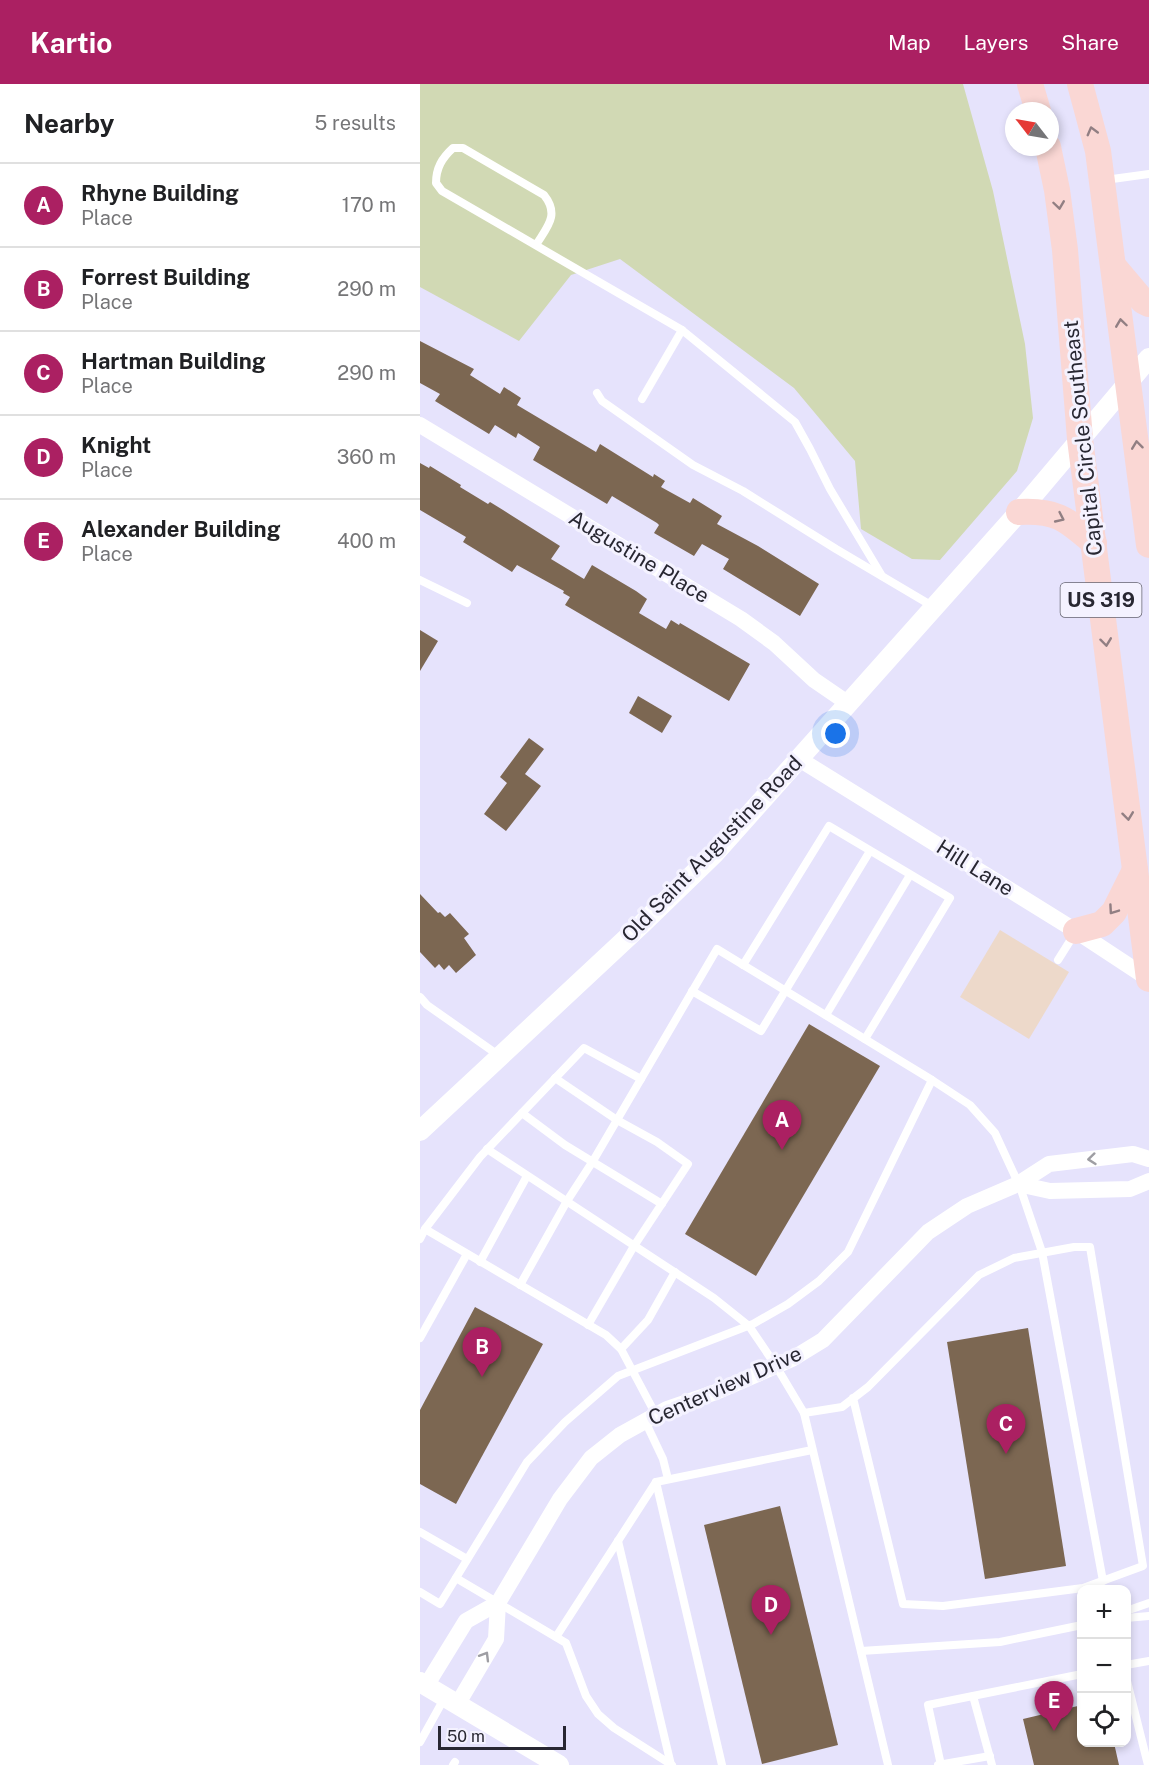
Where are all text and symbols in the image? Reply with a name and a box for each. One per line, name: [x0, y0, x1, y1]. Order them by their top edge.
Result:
text: Kartio: [30, 26, 112, 59]
text: Map: [888, 30, 931, 55]
text: Layers: [964, 30, 1028, 55]
text: Share: [1061, 30, 1119, 55]
north arrow: [1005, 102, 1059, 156]
text: Nearby: [24, 108, 114, 139]
text: 5 results: [314, 111, 396, 135]
one-way arrow: [1087, 126, 1100, 136]
text: Rhyne Building: [81, 180, 239, 206]
text: A: [36, 193, 51, 217]
text: 170 m: [342, 193, 396, 217]
one-way arrow: [1052, 200, 1064, 209]
text: Place: [81, 206, 133, 230]
text: Forrest Building: [81, 264, 250, 290]
text: B: [37, 277, 50, 301]
text: 290 m: [337, 277, 396, 301]
text: Place: [81, 290, 133, 314]
street label: Capital Circle Southeast: [1058, 319, 1107, 557]
one-way arrow: [1116, 319, 1128, 328]
text: Hartman Building: [81, 348, 266, 374]
text: C: [36, 361, 51, 385]
text: 290 m: [337, 361, 396, 385]
text: Place: [81, 374, 133, 398]
text: Knight: [81, 432, 151, 458]
one-way arrow: [1131, 441, 1144, 450]
text: D: [36, 445, 51, 469]
text: 360 m: [337, 445, 396, 469]
text: Place: [81, 458, 133, 482]
street label: Augustine Place: [565, 505, 714, 608]
one-way arrow: [1054, 511, 1065, 523]
text: Alexander Building: [81, 516, 280, 542]
text: E: [37, 529, 50, 553]
text: 400 m: [337, 529, 396, 553]
text: Place: [81, 542, 133, 566]
road number: US 319: [1060, 583, 1142, 617]
one-way arrow: [1100, 638, 1112, 647]
your location: [821, 719, 850, 748]
street label: Old Saint Augustine Road: [616, 750, 807, 947]
one-way arrow: [1122, 811, 1134, 820]
street label: Hill Lane: [932, 834, 1019, 901]
one-way arrow: [1109, 903, 1120, 914]
pin: A: [762, 1100, 802, 1150]
one-way arrow: [1087, 1152, 1096, 1165]
pin: B: [462, 1328, 502, 1377]
street label: Centerview Drive: [644, 1340, 805, 1431]
pin: C: [986, 1404, 1026, 1454]
map controls: [1077, 1585, 1131, 1747]
button: +: [1077, 1585, 1131, 1639]
pin: D: [752, 1586, 790, 1635]
button: −: [1077, 1639, 1131, 1693]
one-way arrow: [478, 1652, 490, 1662]
pin: E: [1034, 1682, 1074, 1731]
button: locate: [1077, 1693, 1131, 1747]
scale bar: [438, 1723, 566, 1750]
text: 50 m: [447, 1727, 485, 1746]

